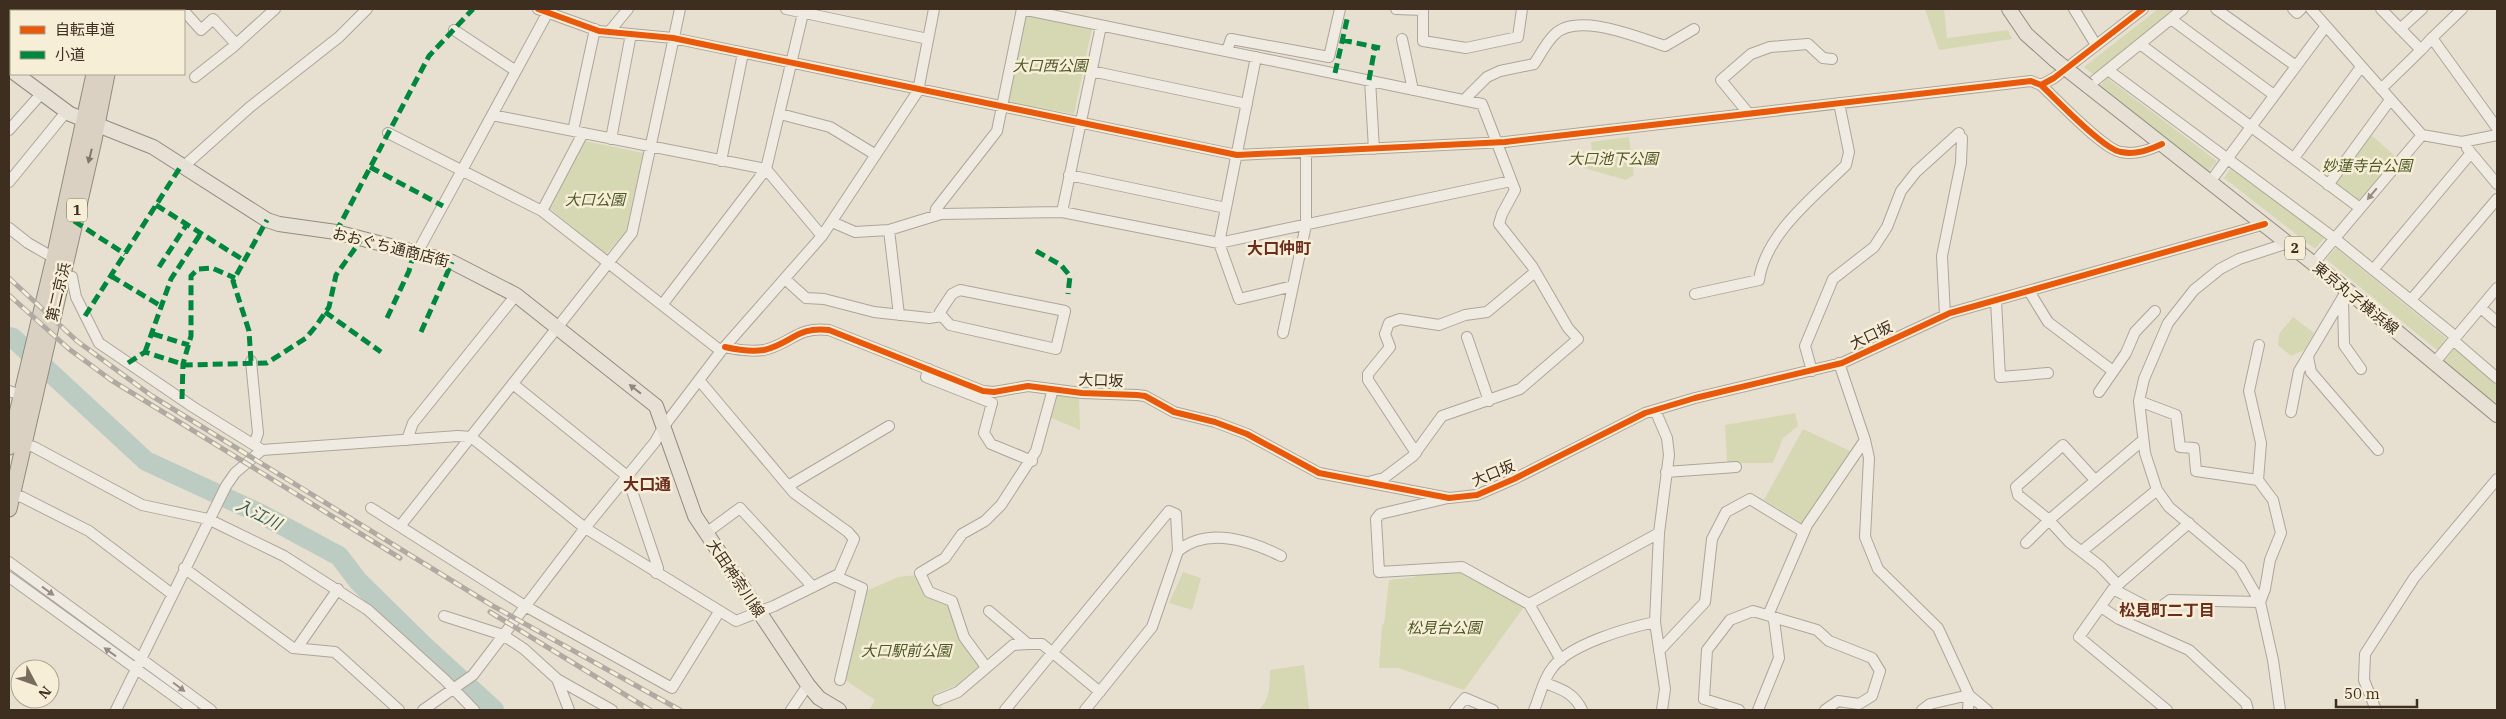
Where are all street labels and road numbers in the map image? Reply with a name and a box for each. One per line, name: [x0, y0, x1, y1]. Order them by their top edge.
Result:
road number: 1: [67, 198, 87, 222]
street label: おおぐち通商店街: [330, 223, 452, 271]
road number: 2: [2285, 237, 2305, 260]
street label: 東京丸子横浜線: [2309, 258, 2403, 338]
street label: 第二京浜: [42, 261, 74, 323]
street label: 大口坂: [1847, 317, 1895, 353]
street label: 大口坂: [1078, 370, 1124, 390]
street label: 大口坂: [1469, 456, 1517, 490]
street label: 大田神奈川線: [703, 535, 769, 621]

